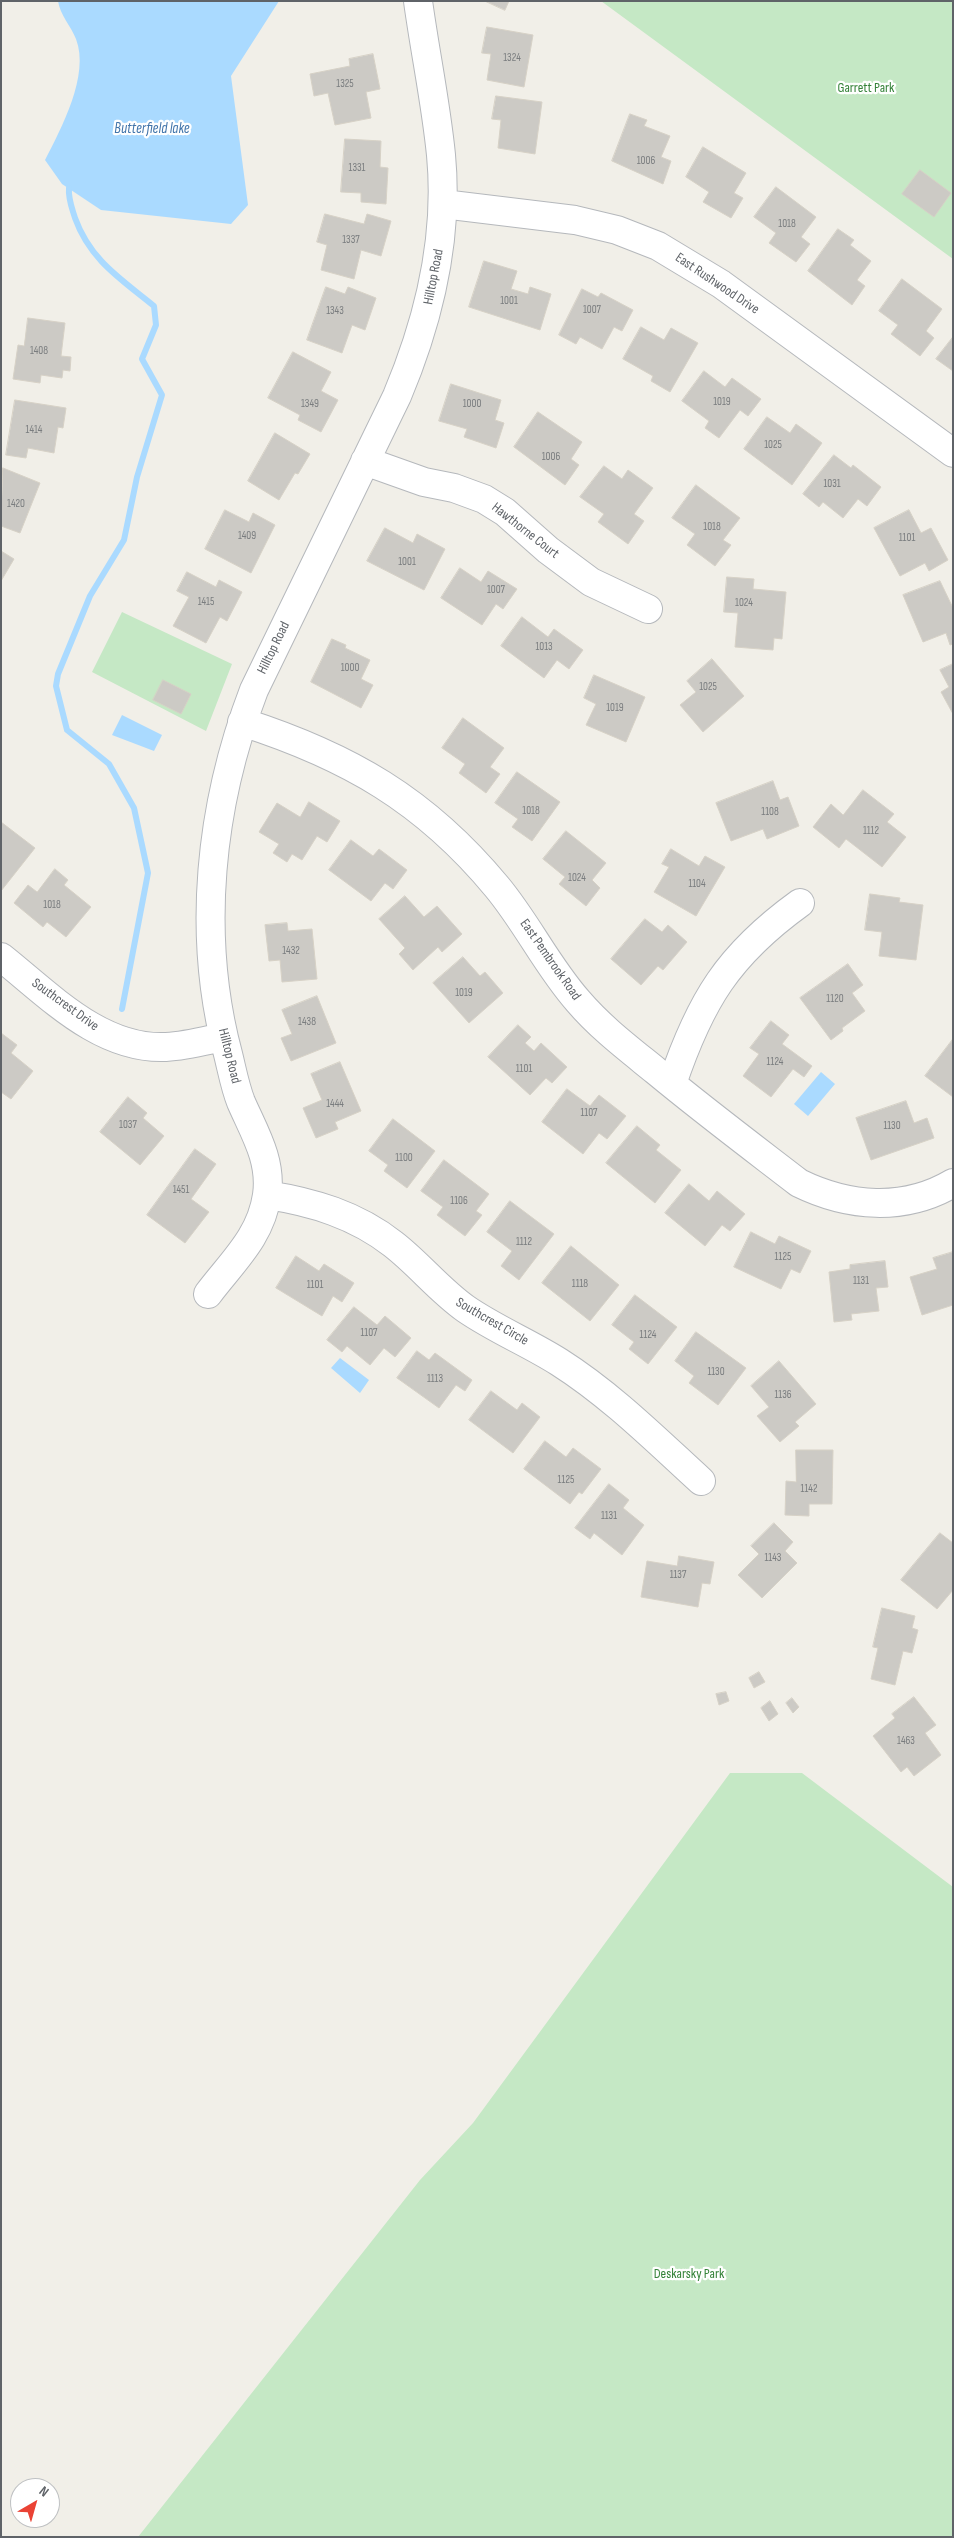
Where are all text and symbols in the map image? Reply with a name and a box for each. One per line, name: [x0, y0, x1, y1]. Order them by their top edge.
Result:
house number: 1324: [503, 51, 521, 65]
house number: 1325: [336, 77, 354, 91]
park label: Garrett Park: [838, 80, 894, 96]
water label: Butterfield lake: [114, 120, 190, 138]
house number: 1006: [637, 154, 655, 168]
house number: 1331: [349, 161, 365, 175]
house number: 1018: [778, 217, 796, 231]
house number: 1337: [342, 233, 360, 247]
street label: Hilltop Road: [420, 248, 448, 306]
street label: East Rushwood Drive: [672, 250, 762, 318]
house number: 1001: [500, 294, 518, 308]
house number: 1007: [583, 303, 601, 317]
house number: 1343: [326, 304, 344, 318]
house number: 1408: [30, 344, 48, 358]
house number: 1019: [713, 395, 731, 409]
house number: 1349: [301, 397, 319, 411]
house number: 1000: [463, 397, 481, 411]
house number: 1414: [26, 423, 42, 437]
house number: 1025: [764, 438, 782, 452]
house number: 1006: [542, 450, 560, 464]
house number: 1031: [823, 477, 841, 491]
house number: 1420: [7, 497, 25, 511]
street label: Hawthorne Court: [488, 499, 562, 563]
house number: 1018: [703, 520, 721, 534]
house number: 1409: [238, 529, 256, 543]
house number: 1101: [899, 531, 915, 545]
house number: 1001: [398, 555, 416, 569]
house number: 1007: [487, 583, 505, 597]
house number: 1415: [198, 595, 214, 609]
house number: 1024: [735, 596, 753, 610]
street label: Hilltop Road: [254, 619, 294, 677]
house number: 1013: [535, 640, 553, 654]
house number: 1000: [341, 661, 359, 675]
house number: 1025: [699, 680, 717, 694]
house number: 1019: [606, 701, 624, 715]
house number: 1018: [522, 804, 540, 818]
house number: 1108: [761, 805, 779, 819]
house number: 1112: [863, 824, 879, 838]
house number: 1024: [568, 871, 586, 885]
house number: 1104: [688, 877, 706, 891]
house number: 1018: [43, 898, 61, 912]
street label: East Pembrook Road: [516, 916, 584, 1004]
house number: 1432: [282, 944, 300, 958]
street label: Southcrest Drive: [28, 975, 102, 1035]
house number: 1019: [455, 986, 473, 1000]
house number: 1120: [826, 992, 844, 1006]
house number: 1438: [298, 1015, 316, 1029]
street label: Hilltop Road: [214, 1027, 244, 1085]
house number: 1124: [767, 1055, 783, 1069]
house number: 1101: [516, 1062, 532, 1076]
house number: 1444: [326, 1097, 344, 1111]
house number: 1107: [581, 1106, 597, 1120]
house number: 1037: [119, 1118, 137, 1132]
house number: 1130: [883, 1119, 901, 1133]
house number: 1100: [395, 1151, 413, 1165]
house number: 1451: [173, 1183, 189, 1197]
house number: 1106: [450, 1194, 468, 1208]
house number: 1112: [516, 1235, 532, 1249]
house number: 1125: [775, 1250, 791, 1264]
house number: 1131: [853, 1274, 869, 1288]
house number: 1118: [572, 1277, 588, 1291]
house number: 1101: [307, 1278, 323, 1292]
street label: Southcrest Circle: [453, 1294, 531, 1350]
house number: 1107: [361, 1326, 377, 1340]
house number: 1124: [640, 1328, 656, 1342]
house number: 1130: [707, 1365, 725, 1379]
house number: 1113: [427, 1372, 443, 1386]
house number: 1136: [774, 1388, 792, 1402]
house number: 1125: [558, 1473, 574, 1487]
house number: 1142: [801, 1482, 817, 1496]
house number: 1131: [601, 1509, 617, 1523]
house number: 1143: [765, 1551, 781, 1565]
house number: 1137: [670, 1568, 686, 1582]
house number: 1463: [897, 1734, 915, 1748]
park label: Deskarsky Park: [654, 2266, 724, 2282]
north arrow: [10, 2478, 60, 2528]
text: N: [36, 2483, 52, 2501]

